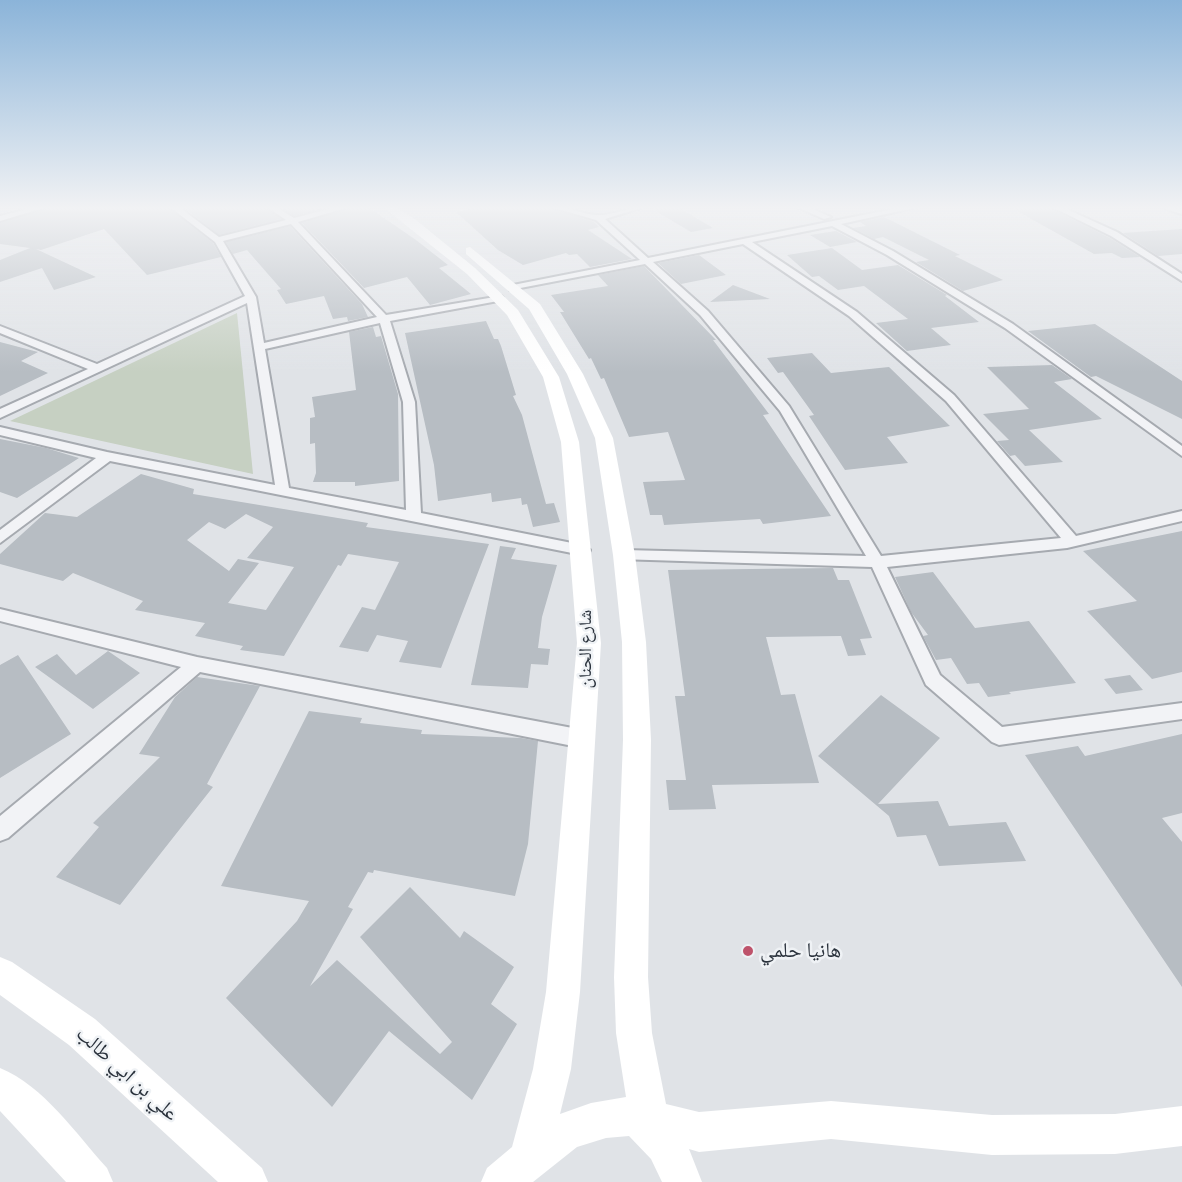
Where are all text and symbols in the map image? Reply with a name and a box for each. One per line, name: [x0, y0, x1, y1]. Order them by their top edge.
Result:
street label: شارع الحنان: [575, 610, 597, 688]
place label: هانيا حلمي: [760, 938, 841, 964]
marker: هانيا حلمي: [741, 944, 755, 958]
street label: علي بن ابي طالب: [71, 1021, 183, 1127]

